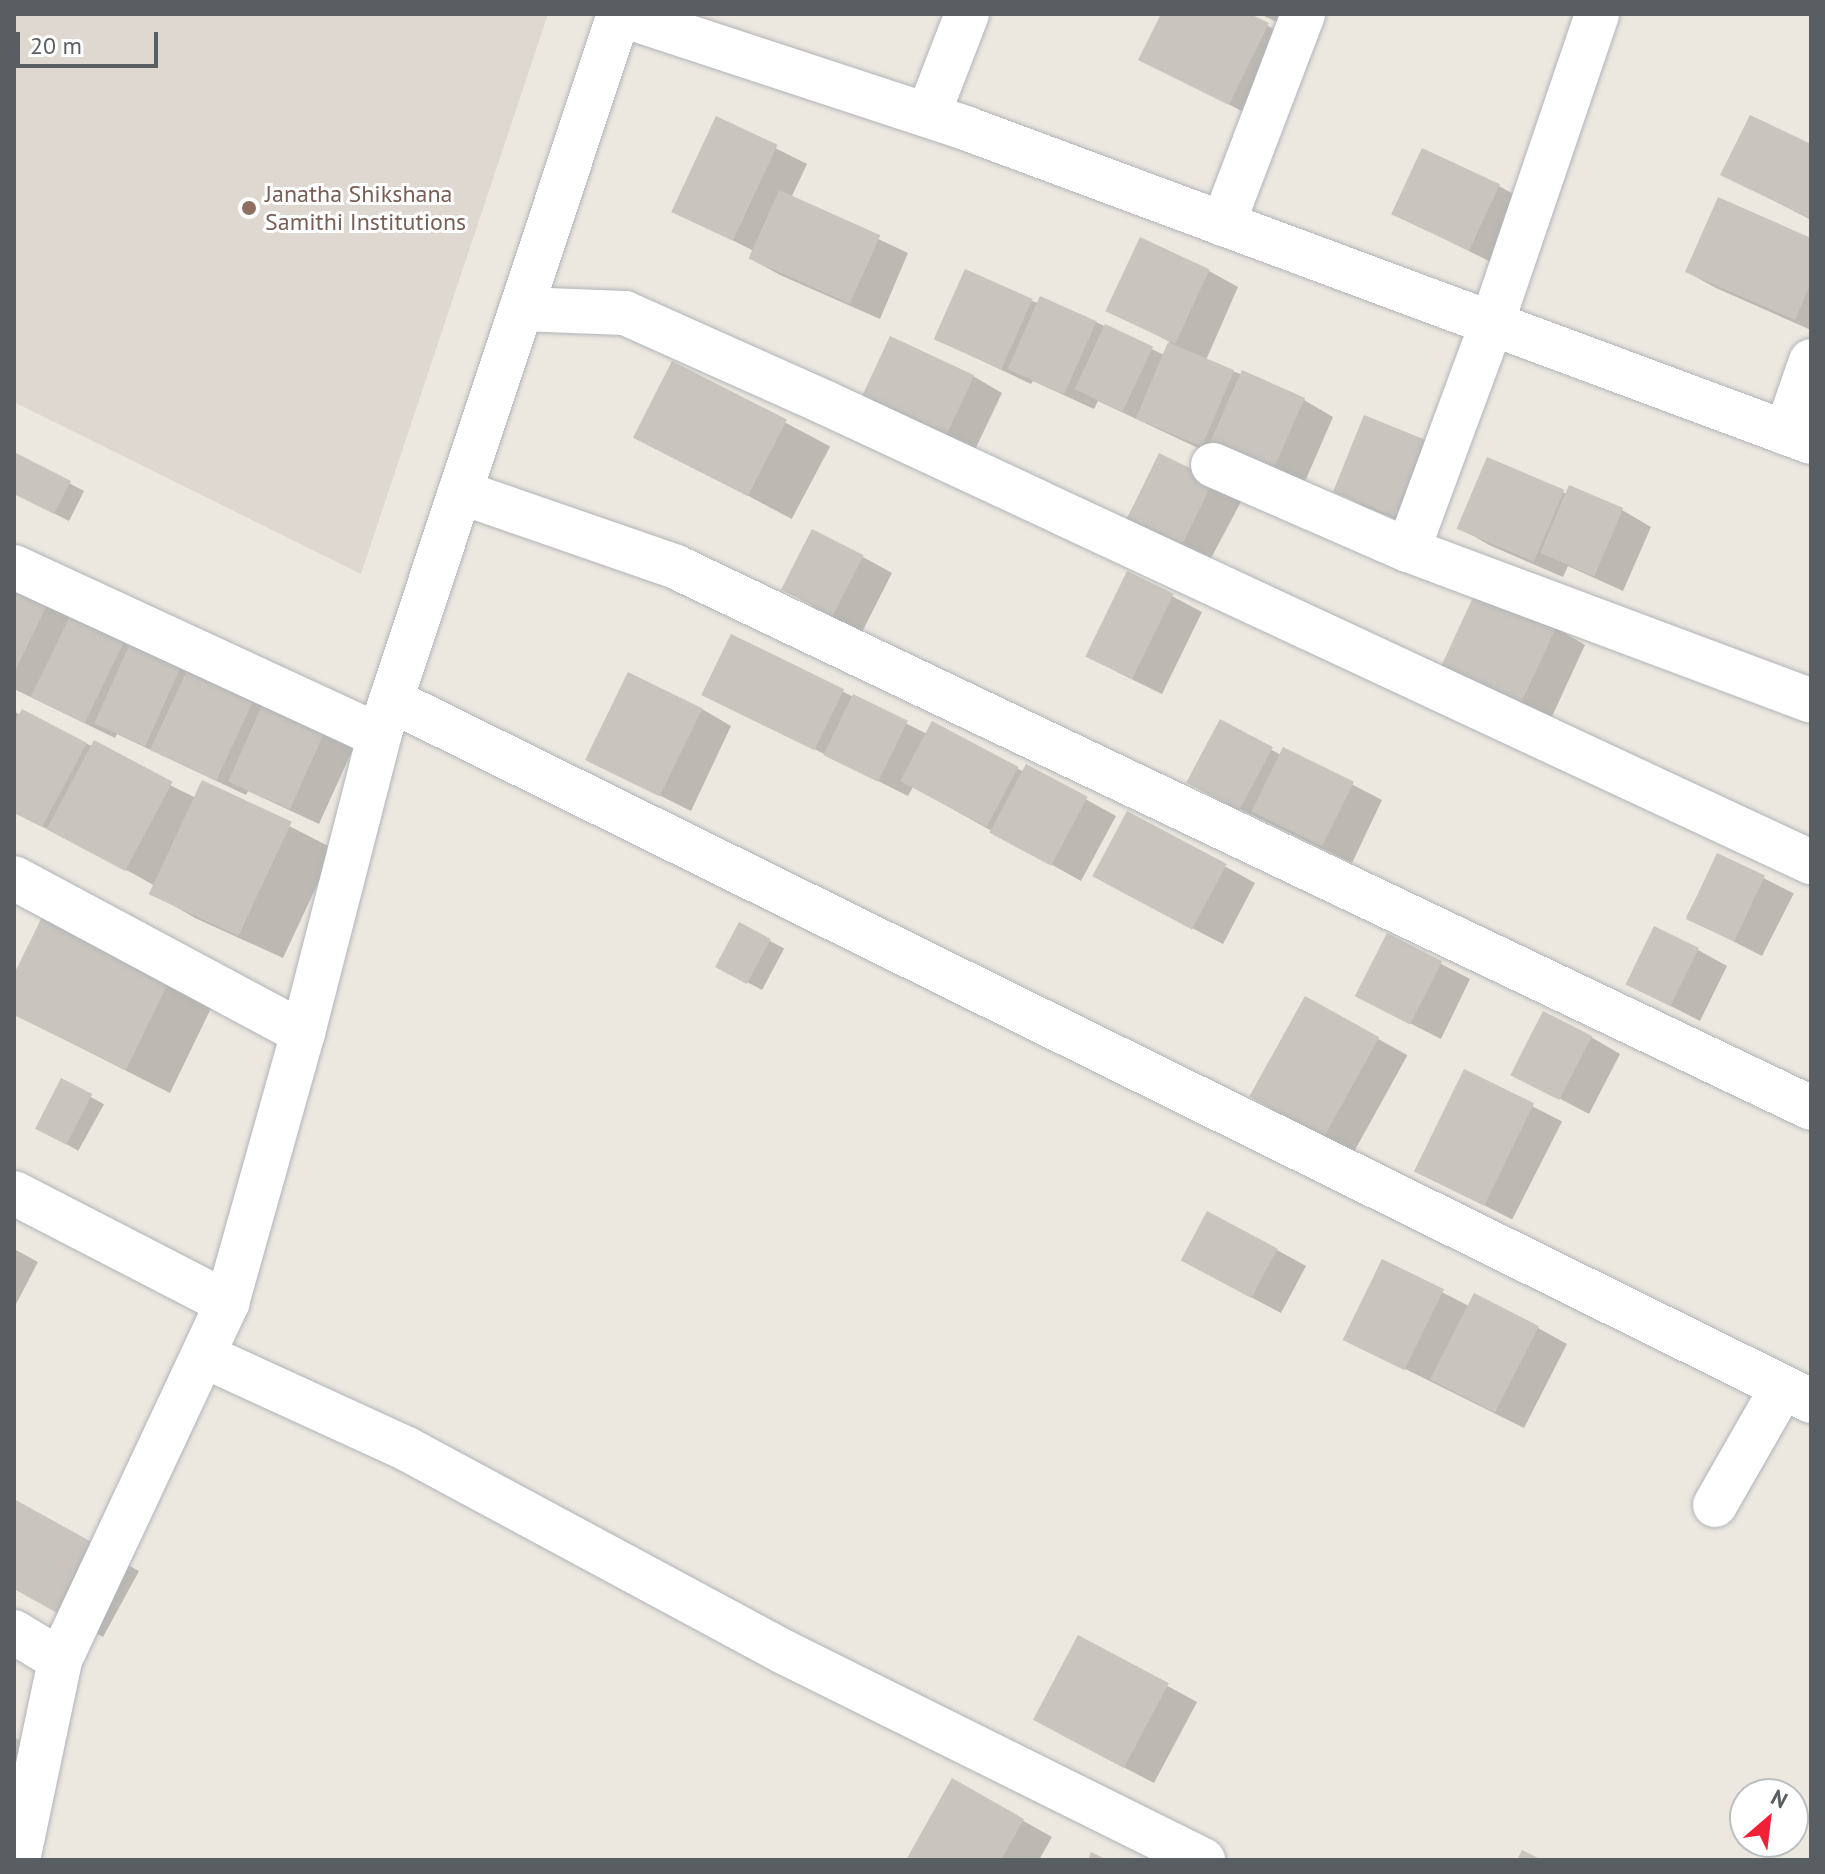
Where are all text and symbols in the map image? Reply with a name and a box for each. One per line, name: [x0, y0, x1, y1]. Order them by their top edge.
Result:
scale bar: [20, 16, 162, 66]
text: 20 m: [30, 30, 82, 61]
place label: Janatha Shikshana Samithi Institutions: [265, 180, 466, 236]
marker: Janatha Shikshana Samithi Institutions: [240, 199, 258, 217]
north arrow: [1729, 1778, 1809, 1858]
text: N: [1766, 1783, 1792, 1814]

